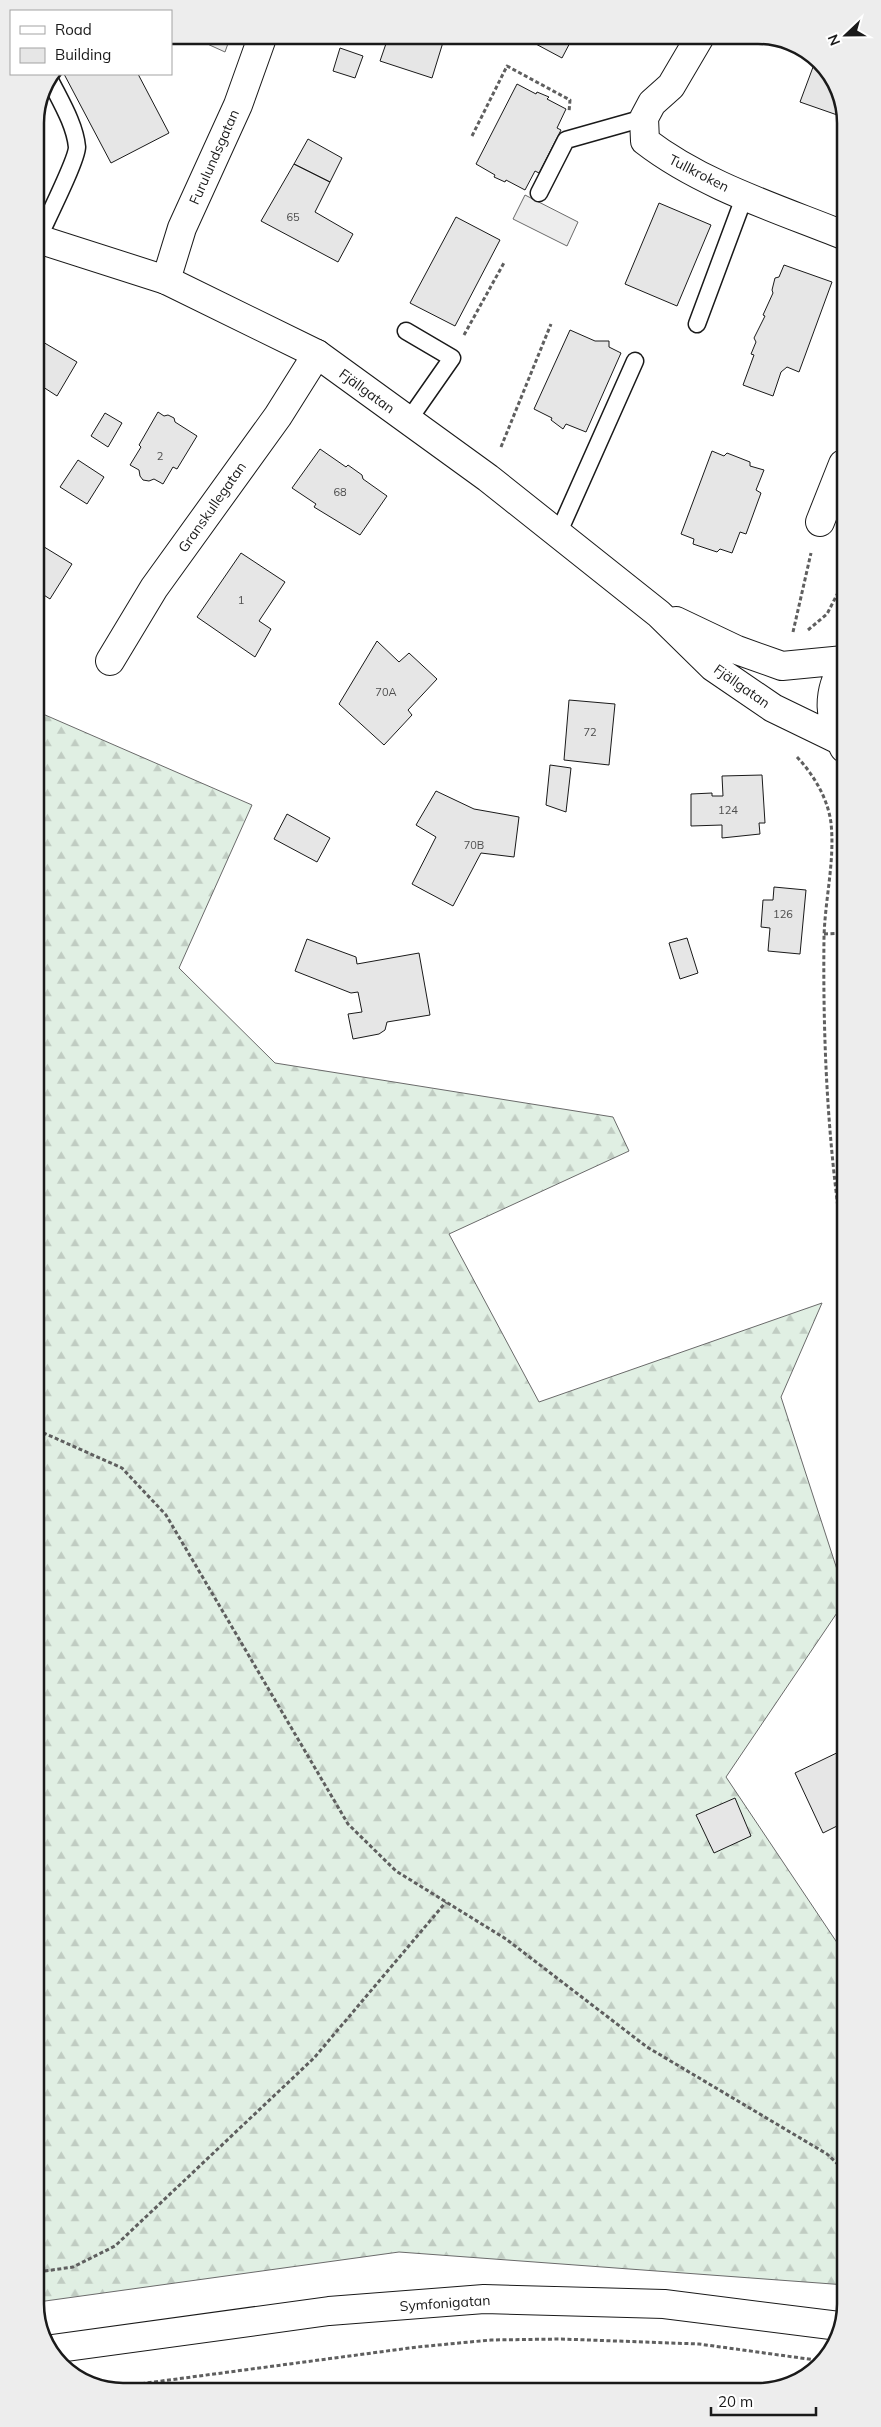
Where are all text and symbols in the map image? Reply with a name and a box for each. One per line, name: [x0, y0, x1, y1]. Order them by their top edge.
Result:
legend: [10, 10, 172, 75]
north arrow: [821, 10, 871, 60]
text: Road: [55, 20, 92, 39]
text: N: [824, 32, 844, 48]
text: Building: [55, 45, 111, 64]
street label: Furulundsgatan: [185, 107, 243, 207]
street label: Tullkroken: [666, 150, 732, 196]
house number: 65: [286, 210, 300, 224]
street label: Fjällgatan: [336, 365, 398, 417]
house number: 2: [157, 449, 164, 463]
street label: Granskullegatan: [174, 458, 250, 556]
house number: 68: [333, 485, 347, 499]
house number: 1: [238, 593, 244, 607]
street label: Fjällgatan: [710, 660, 774, 712]
house number: 70A: [375, 685, 397, 699]
house number: 72: [583, 725, 597, 739]
house number: 124: [718, 803, 738, 817]
house number: 70B: [464, 838, 484, 852]
house number: 126: [773, 907, 793, 921]
street label: Symfonigatan: [399, 2291, 491, 2315]
scale bar: [711, 2384, 816, 2416]
text: 20 m: [718, 2392, 753, 2411]

